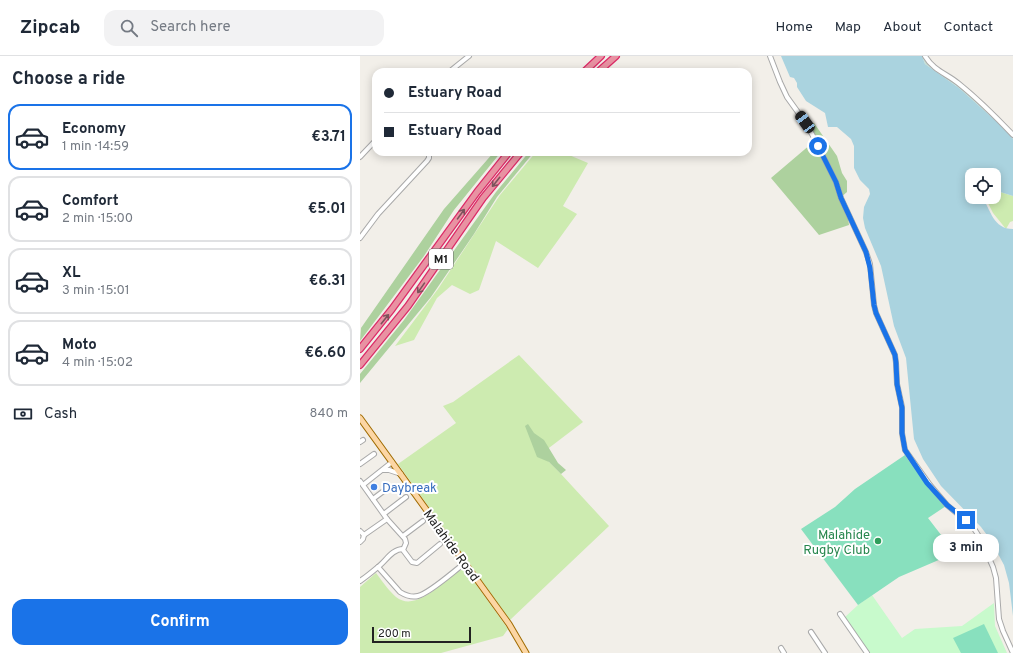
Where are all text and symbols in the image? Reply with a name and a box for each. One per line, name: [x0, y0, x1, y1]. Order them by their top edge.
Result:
search box: [104, 10, 384, 46]
text: Zipcab: [20, 16, 80, 40]
icon: search: [118, 17, 140, 39]
text: Search here: [150, 18, 231, 37]
text: Home: [776, 19, 813, 36]
text: Map: [835, 19, 861, 36]
text: About: [883, 19, 922, 36]
text: Contact: [944, 19, 993, 36]
text: Choose a ride: [12, 68, 125, 91]
text: Estuary Road: [408, 84, 502, 103]
car: [793, 109, 817, 135]
icon: car: [14, 119, 50, 155]
text: Economy: [62, 120, 126, 139]
text: Estuary Road: [408, 122, 502, 141]
text: €3.71: [311, 128, 346, 147]
route start: [809, 137, 827, 155]
text: 1 min · 14:59: [62, 139, 129, 155]
map controls: [965, 168, 1001, 204]
button: locate: [965, 168, 1001, 204]
one-way arrow: [492, 177, 501, 187]
icon: car: [14, 191, 50, 227]
text: Comfort: [62, 192, 119, 211]
text: €5.01: [308, 200, 346, 219]
one-way arrow: [457, 208, 465, 219]
text: 2 min · 15:00: [62, 211, 133, 227]
road number: M1: [429, 249, 453, 269]
icon: car: [14, 263, 50, 299]
text: XL: [62, 264, 80, 283]
text: €6.31: [309, 272, 346, 291]
one-way arrow: [417, 282, 425, 293]
text: 3 min · 15:01: [62, 283, 130, 299]
one-way arrow: [380, 314, 389, 324]
icon: car: [14, 335, 50, 371]
text: Moto: [62, 336, 97, 355]
text: €6.60: [305, 344, 346, 363]
text: 4 min · 15:02: [62, 355, 133, 371]
icon: cash: [12, 403, 34, 425]
text: Cash: [44, 405, 77, 424]
text: 840 m: [310, 406, 348, 422]
place label: Daybreak: [382, 481, 437, 497]
marker: Daybreak: [369, 482, 379, 492]
street label: Malahide Road: [419, 507, 482, 585]
route end: [957, 511, 975, 529]
place label: Malahide Rugby Club: [803, 528, 870, 559]
callout: 3 min: [933, 534, 999, 562]
marker: Malahide Rugby Club: [873, 536, 883, 546]
text: 3 min: [949, 540, 983, 556]
button: Confirm: [12, 599, 348, 645]
scale bar: [372, 625, 471, 644]
text: 200 m: [378, 627, 411, 641]

